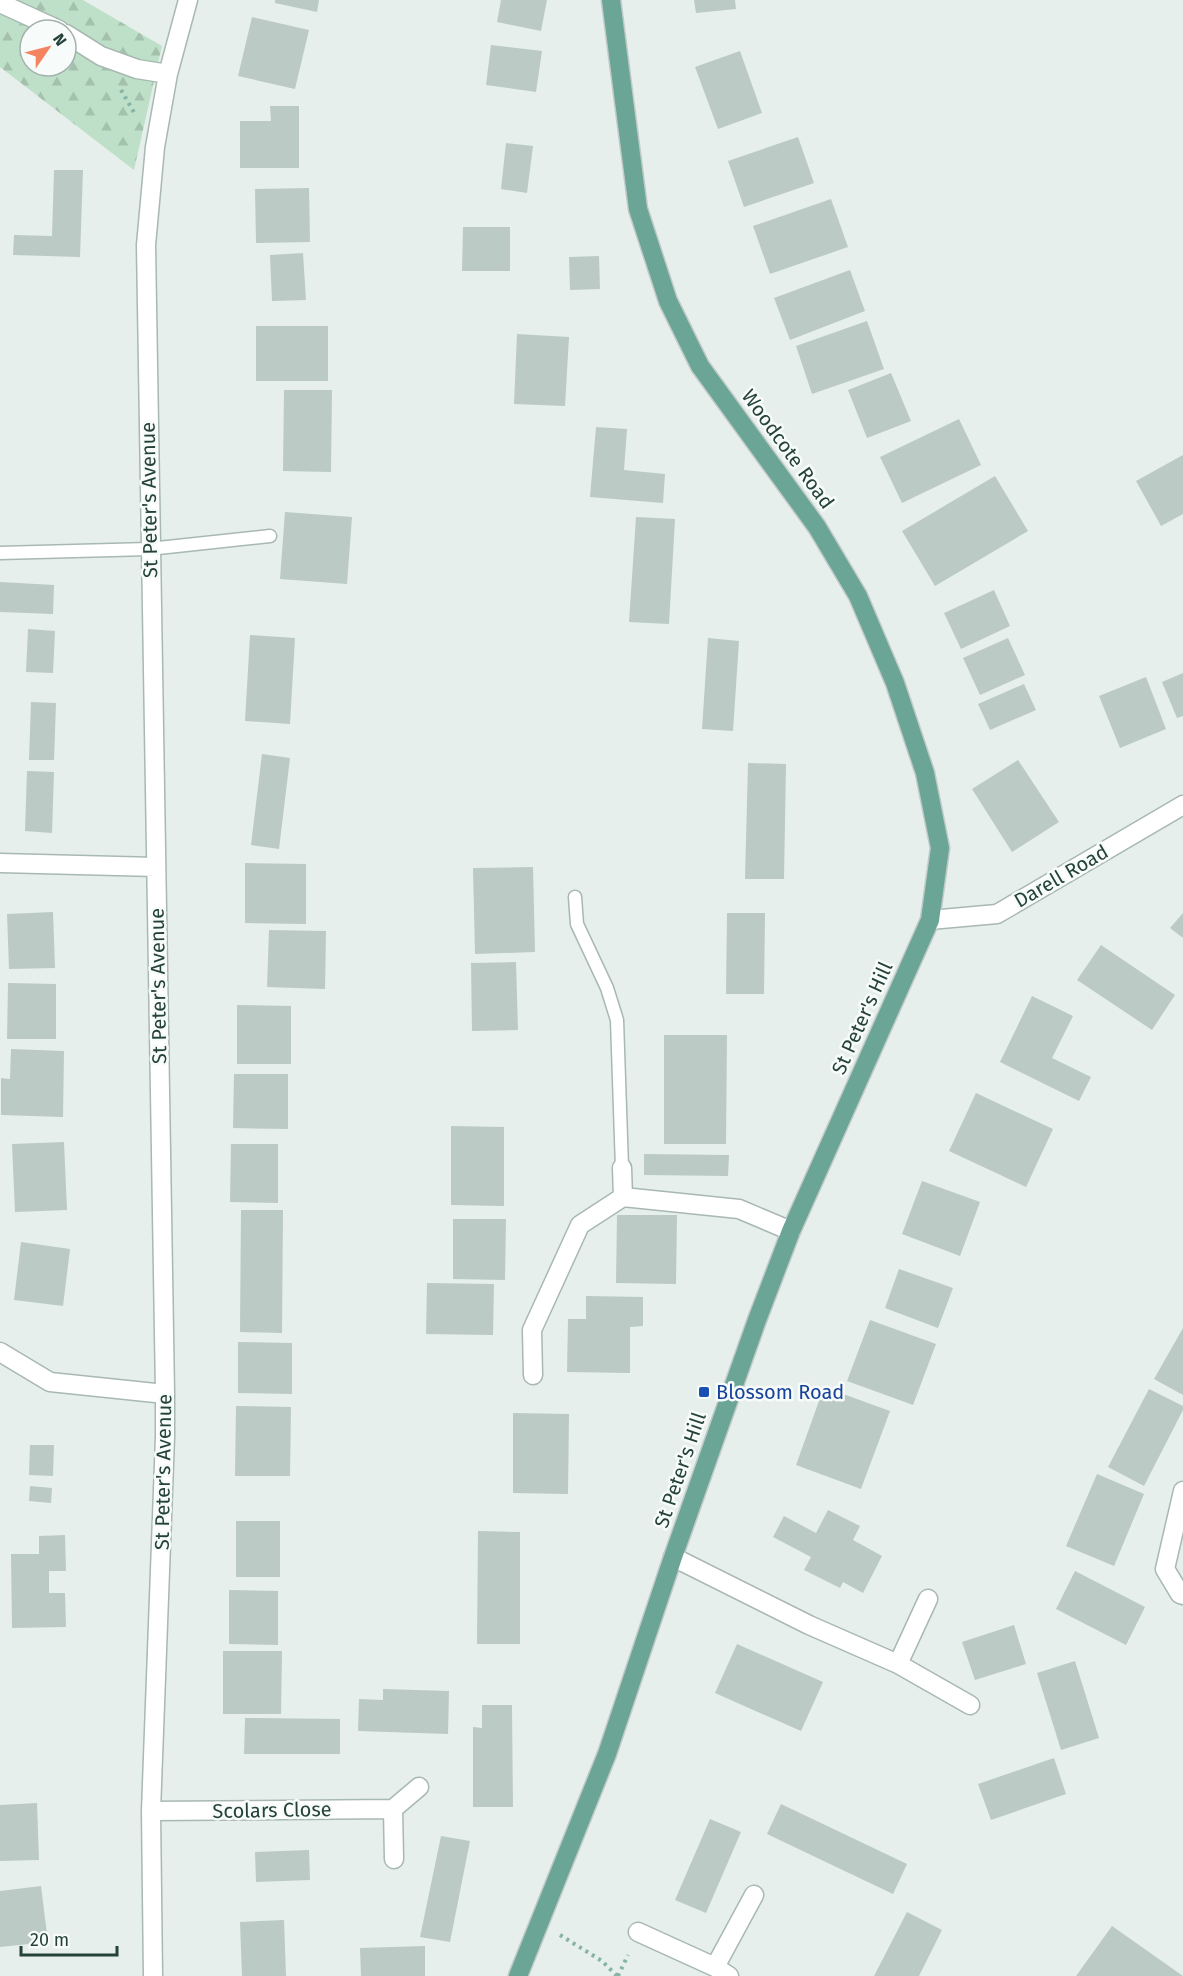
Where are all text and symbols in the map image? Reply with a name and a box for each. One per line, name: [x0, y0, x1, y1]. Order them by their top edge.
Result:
north arrow: [18, 18, 78, 78]
text: N: [49, 30, 71, 49]
street label: Woodcote Road: [737, 385, 839, 513]
street label: St Peter's Avenue: [136, 422, 162, 578]
street label: Darell Road: [1010, 839, 1112, 913]
street label: St Peter's Avenue: [145, 908, 171, 1064]
street label: St Peter's Hill: [826, 958, 898, 1078]
place label: Blossom Road: [716, 1380, 844, 1404]
marker: Blossom Road: [697, 1385, 711, 1399]
street label: St Peter's Avenue: [150, 1394, 176, 1550]
street label: St Peter's Hill: [649, 1409, 711, 1531]
street label: Scolars Close: [212, 1797, 332, 1823]
scale bar: [21, 1919, 117, 1957]
text: 20 m: [30, 1929, 69, 1951]

